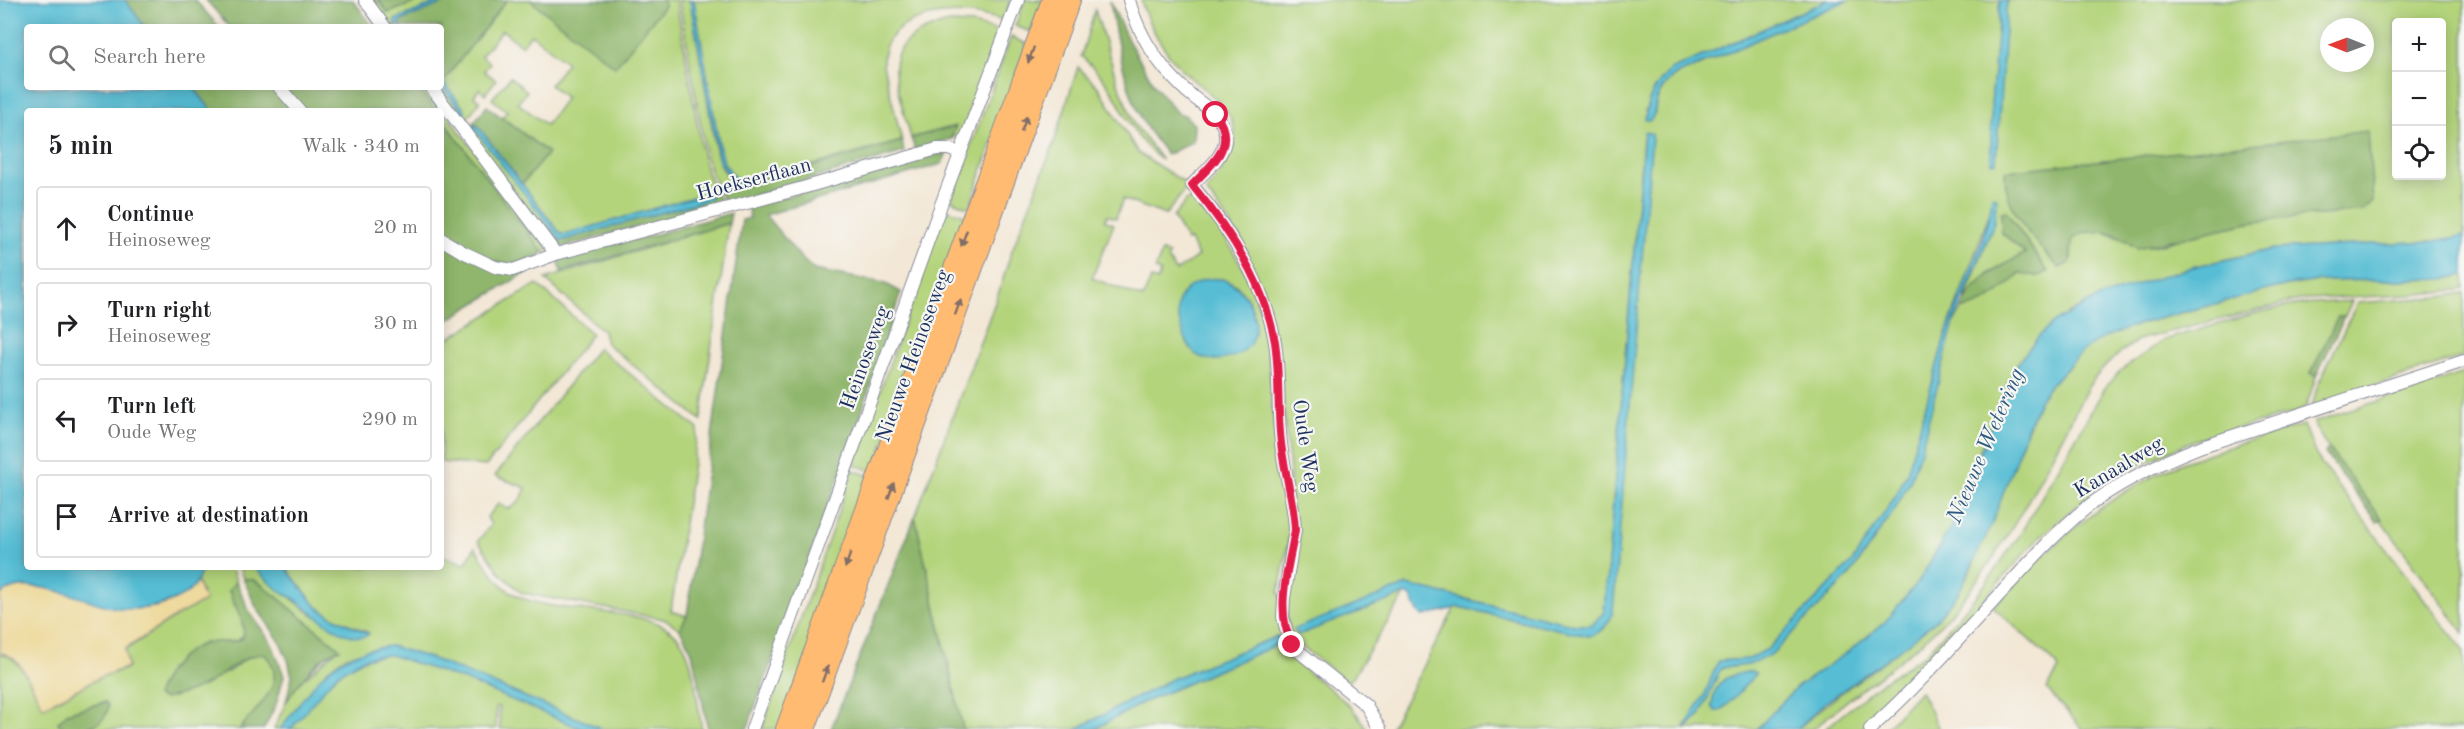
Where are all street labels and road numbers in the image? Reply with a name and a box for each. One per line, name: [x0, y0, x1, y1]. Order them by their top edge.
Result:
street label: Hoekserflaan: [694, 155, 814, 205]
street label: Nieuwe Heinoseweg: [873, 266, 955, 445]
street label: Heinoseweg: [838, 303, 895, 413]
street label: Oude Weg: [1288, 398, 1322, 495]
street label: Kanaalweg: [2071, 433, 2168, 503]

